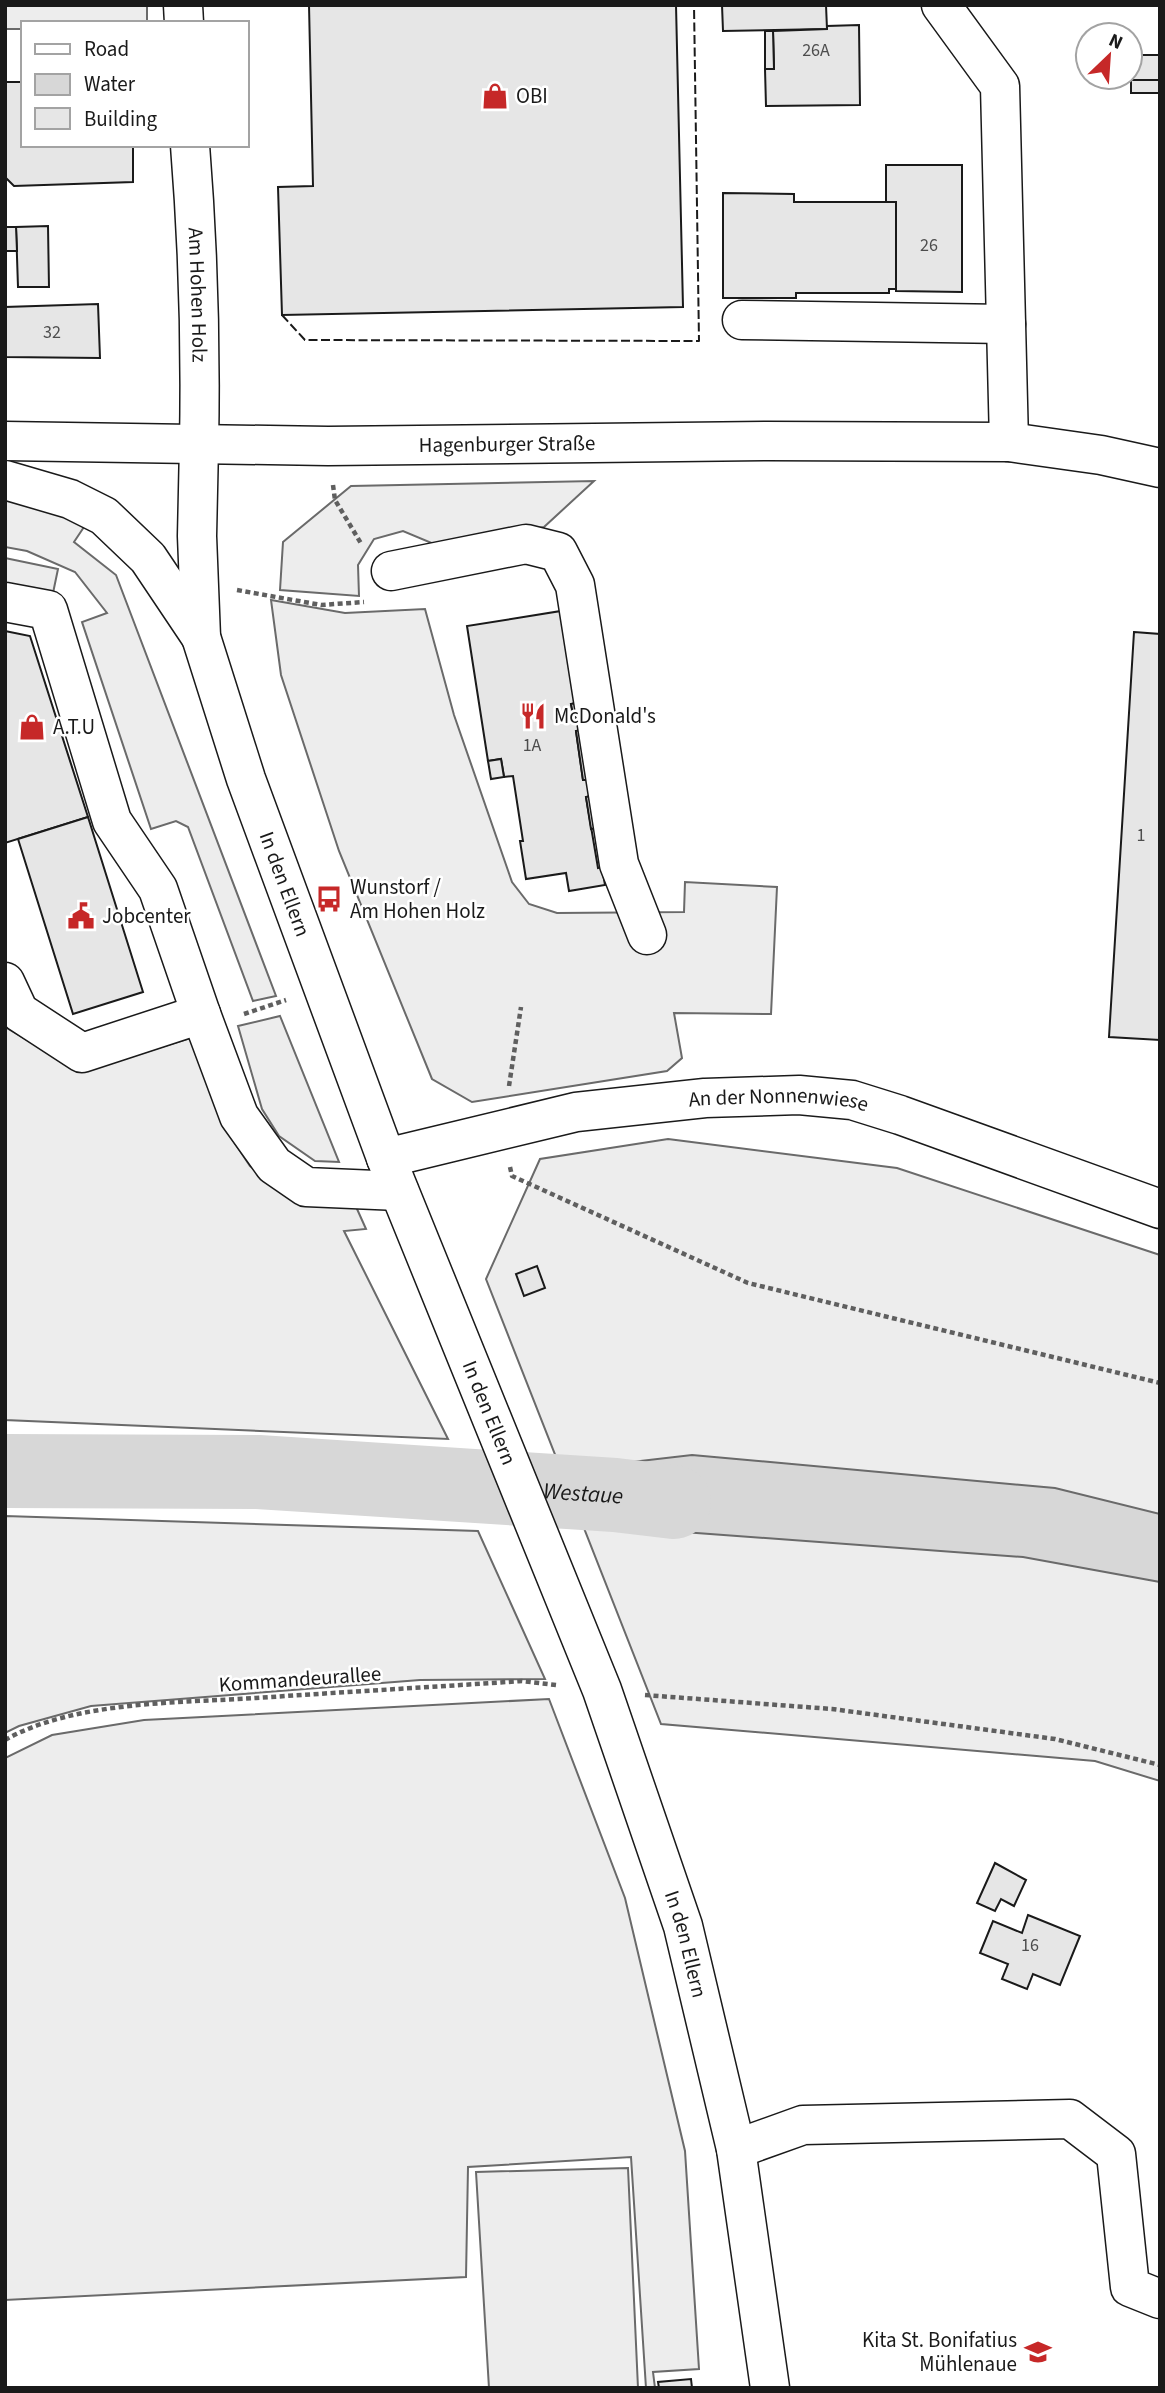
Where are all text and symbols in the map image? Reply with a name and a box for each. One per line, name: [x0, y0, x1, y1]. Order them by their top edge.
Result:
legend: [21, 21, 248, 147]
north arrow: [1074, 21, 1144, 91]
text: N: [1104, 27, 1127, 57]
text: Road: [84, 34, 129, 64]
house number: 26A: [802, 38, 830, 63]
text: Water: [84, 69, 136, 99]
shop icon: OBI: [480, 81, 510, 111]
place label: OBI: [516, 81, 548, 111]
text: Building: [84, 104, 158, 134]
street label: Am Hohen Holz: [180, 227, 215, 362]
house number: 26: [920, 233, 938, 258]
house number: 32: [43, 320, 61, 345]
street label: Hagenburger Straße: [418, 428, 595, 460]
restaurant icon: McDonald's: [518, 701, 548, 731]
place label: McDonald's: [554, 701, 656, 731]
shop icon: A.T.U: [17, 712, 47, 742]
place label: A.T.U: [53, 712, 95, 742]
house number: 1A: [523, 733, 542, 758]
house number: 1: [1137, 823, 1145, 848]
street label: In den Ellern: [252, 827, 318, 941]
place label: Wunstorf / Am Hohen Holz: [350, 872, 485, 926]
bus stop icon: Wunstorf / Am Hohen Holz: [314, 884, 344, 914]
public building icon: Jobcenter: [66, 901, 96, 931]
place label: Jobcenter: [102, 901, 191, 931]
street label: An der Nonnenwiese: [687, 1080, 872, 1119]
street label: In den Ellern: [455, 1356, 524, 1469]
water label: Westaue: [542, 1474, 625, 1512]
street label: Kommandeurallee: [218, 1658, 382, 1700]
street label: In den Ellern: [657, 1886, 715, 2001]
house number: 16: [1021, 1933, 1039, 1958]
place label: Kita St. Bonifatius Mühlenaue: [862, 2325, 1017, 2379]
school or university icon: Kita St. Bonifatius Mühlenaue: [1023, 2337, 1053, 2367]

